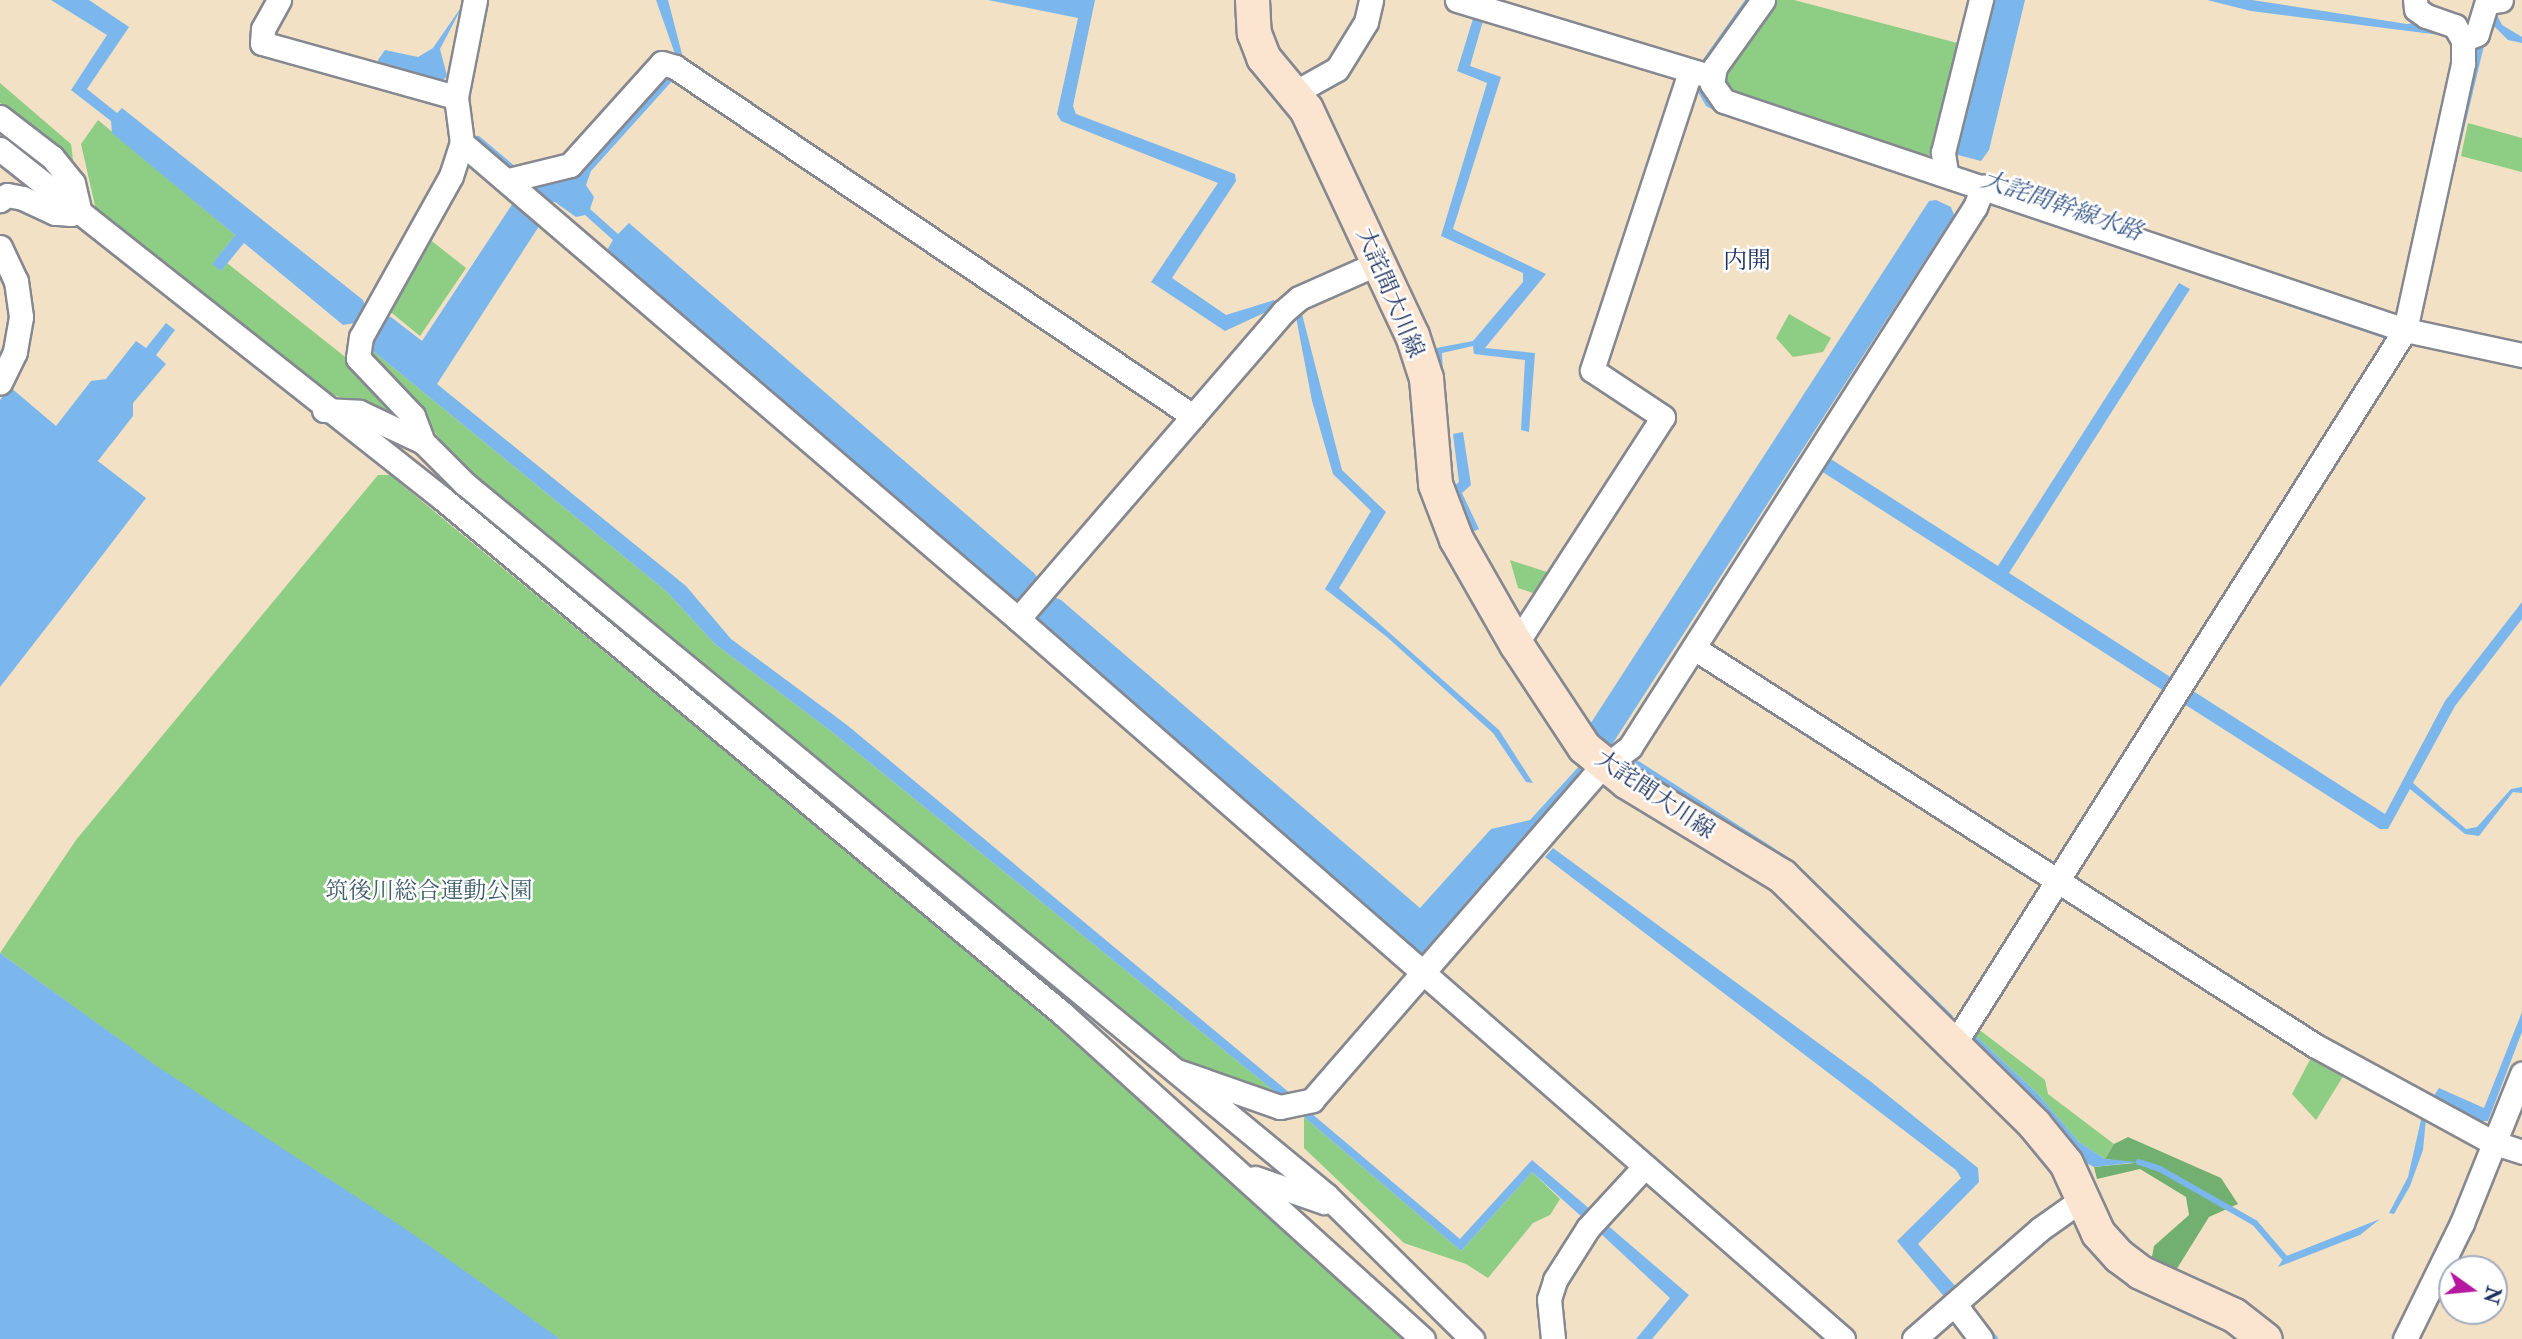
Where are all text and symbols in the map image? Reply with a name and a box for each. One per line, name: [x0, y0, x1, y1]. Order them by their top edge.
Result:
water label: 大詫間幹線水路: [1978, 165, 2146, 247]
street label: 大詫間大川線: [1350, 224, 1430, 362]
district label: 内開: [1723, 247, 1771, 275]
street label: 大詫間大川線: [1590, 745, 1720, 845]
park label: 筑後川総合運動公園: [326, 877, 532, 905]
north arrow: [2438, 1255, 2508, 1325]
text: N: [2478, 1284, 2505, 1306]

